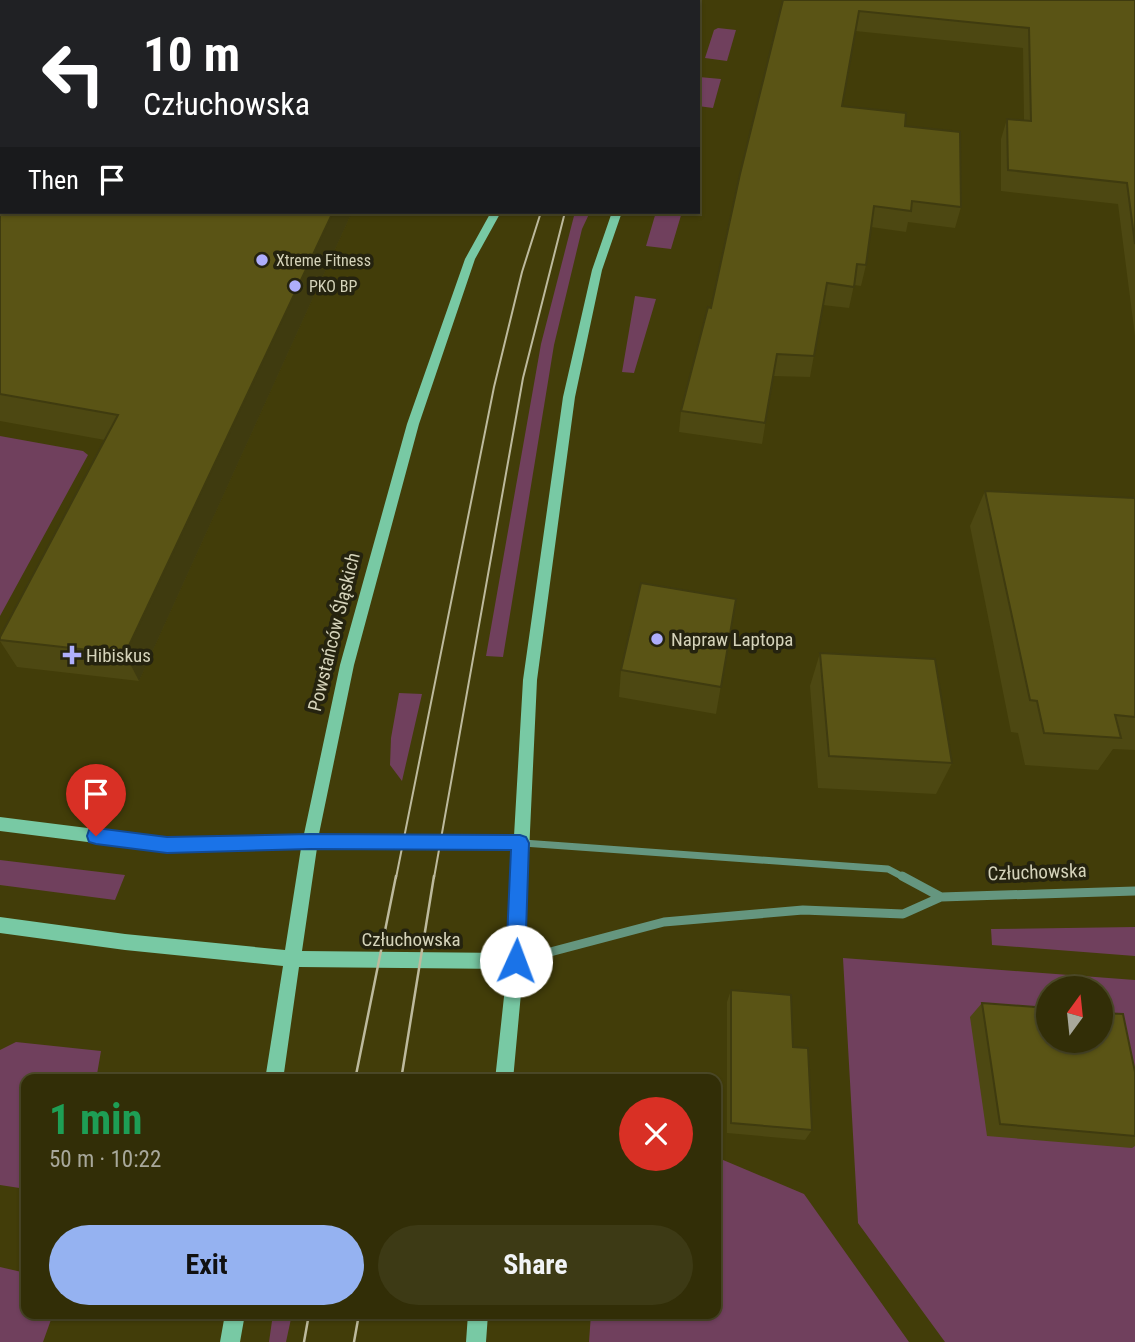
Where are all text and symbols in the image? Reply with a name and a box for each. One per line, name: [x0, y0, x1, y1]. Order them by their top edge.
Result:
text: 10 m: [143, 26, 240, 83]
icon: left: [28, 28, 119, 119]
text: Człuchowska: [143, 85, 310, 123]
icon: arrive: [93, 161, 131, 199]
text: Then: [28, 165, 79, 195]
place label: Xtreme Fitness: [276, 251, 371, 270]
marker: Xtreme Fitness: [254, 252, 270, 268]
place label: PKO BP: [309, 277, 357, 296]
marker: PKO BP: [287, 278, 303, 294]
street label: Powstańców Śląskich: [303, 550, 365, 714]
place label: Napraw Laptopa: [671, 628, 793, 651]
marker: Napraw Laptopa: [649, 631, 665, 647]
place label: Hibiskus: [86, 644, 151, 667]
marker: Hibiskus: [64, 647, 80, 663]
pin: [66, 764, 126, 836]
icon: arrive: [77, 775, 115, 813]
street label: Człuchowska: [987, 859, 1087, 885]
position arrow: [479, 924, 553, 998]
street label: Człuchowska: [361, 928, 461, 951]
north arrow: [1036, 976, 1113, 1054]
map controls: [1036, 976, 1113, 1053]
text: 1 min: [49, 1095, 142, 1144]
button: close: [619, 1097, 693, 1171]
text: 50 m · 10:22: [49, 1146, 161, 1173]
button: Exit: [49, 1225, 364, 1305]
button: Share: [378, 1225, 693, 1305]

